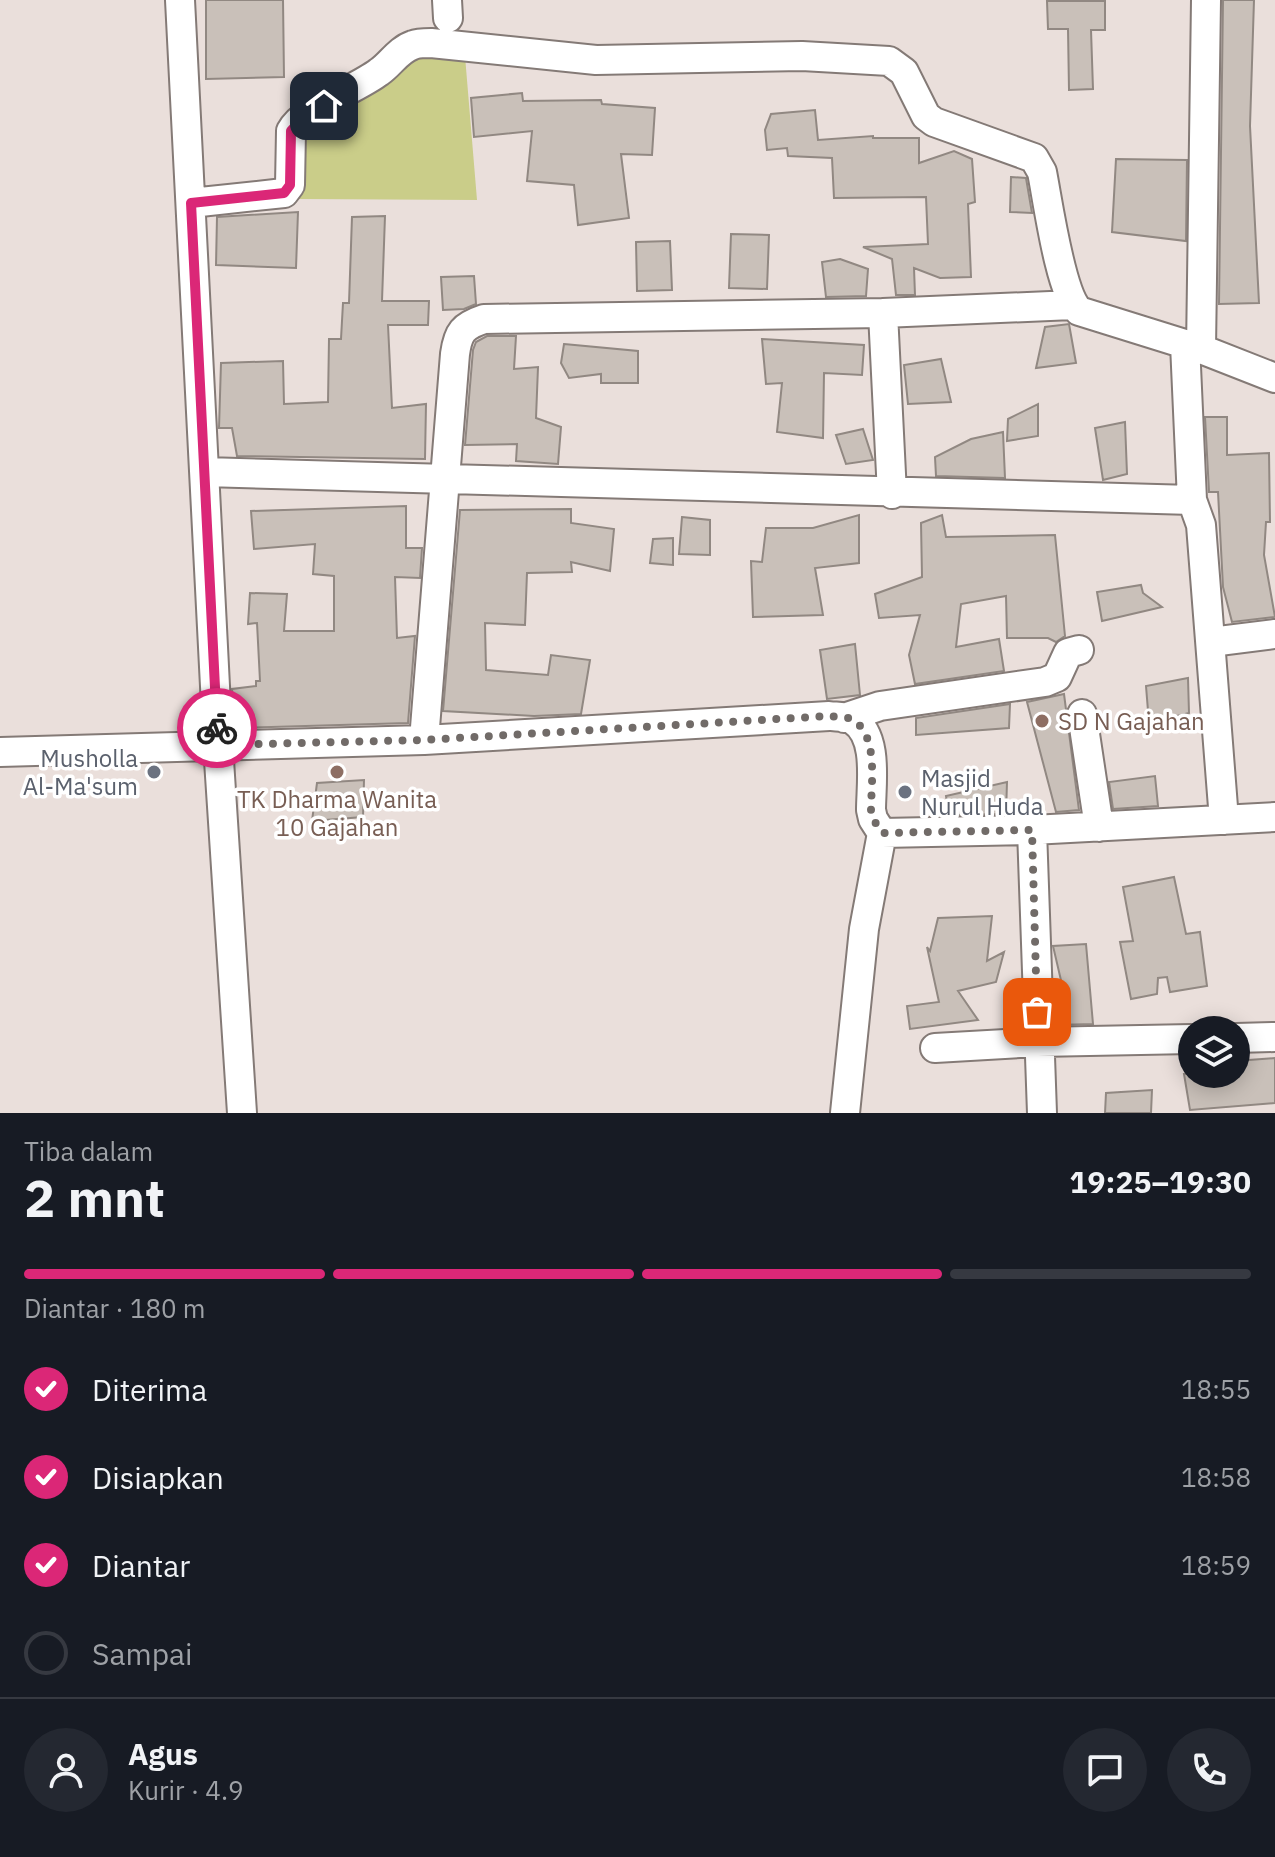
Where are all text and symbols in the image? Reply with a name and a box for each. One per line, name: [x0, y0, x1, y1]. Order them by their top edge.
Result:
pin: [290, 72, 358, 140]
icon: home: [302, 84, 346, 128]
courier: [177, 688, 257, 768]
place label: SD N Gajahan: [1058, 705, 1205, 737]
icon: bike: [195, 706, 239, 750]
marker: SD N Gajahan: [1033, 712, 1051, 730]
place label: Musholla Al-Ma'sum: [23, 742, 138, 802]
place label: Masjid Nurul Huda: [921, 762, 1044, 822]
marker: Musholla Al-Ma'sum: [145, 763, 163, 781]
marker: TK Dharma Wanita 10 Gajahan: [328, 763, 346, 781]
place label: TK Dharma Wanita 10 Gajahan: [237, 783, 437, 843]
marker: Masjid Nurul Huda: [896, 783, 914, 801]
pin: [1003, 978, 1071, 1046]
icon: bag: [1015, 990, 1059, 1034]
map controls: [1178, 1016, 1250, 1088]
button: layers: [1178, 1016, 1250, 1088]
text: Tiba dalam: [24, 1134, 153, 1168]
text: 19:25–19:30: [1070, 1162, 1251, 1201]
text: 2 mnt: [24, 1164, 165, 1231]
text: Diantar · 180 m: [24, 1291, 206, 1325]
icon: check: [24, 1367, 68, 1411]
text: Diterima: [92, 1370, 207, 1409]
text: 18:55: [1181, 1372, 1251, 1406]
icon: check: [24, 1455, 68, 1499]
text: Disiapkan: [92, 1458, 224, 1497]
text: 18:58: [1181, 1460, 1251, 1494]
icon: check: [24, 1543, 68, 1587]
text: Diantar: [92, 1546, 190, 1585]
text: 18:59: [1181, 1548, 1251, 1582]
text: Sampai: [92, 1634, 193, 1673]
button: person: [24, 1728, 108, 1812]
button: chat: [1063, 1728, 1147, 1812]
button: phone: [1167, 1728, 1251, 1812]
text: Agus: [128, 1734, 198, 1773]
text: Kurir · 4.9: [128, 1773, 244, 1807]

